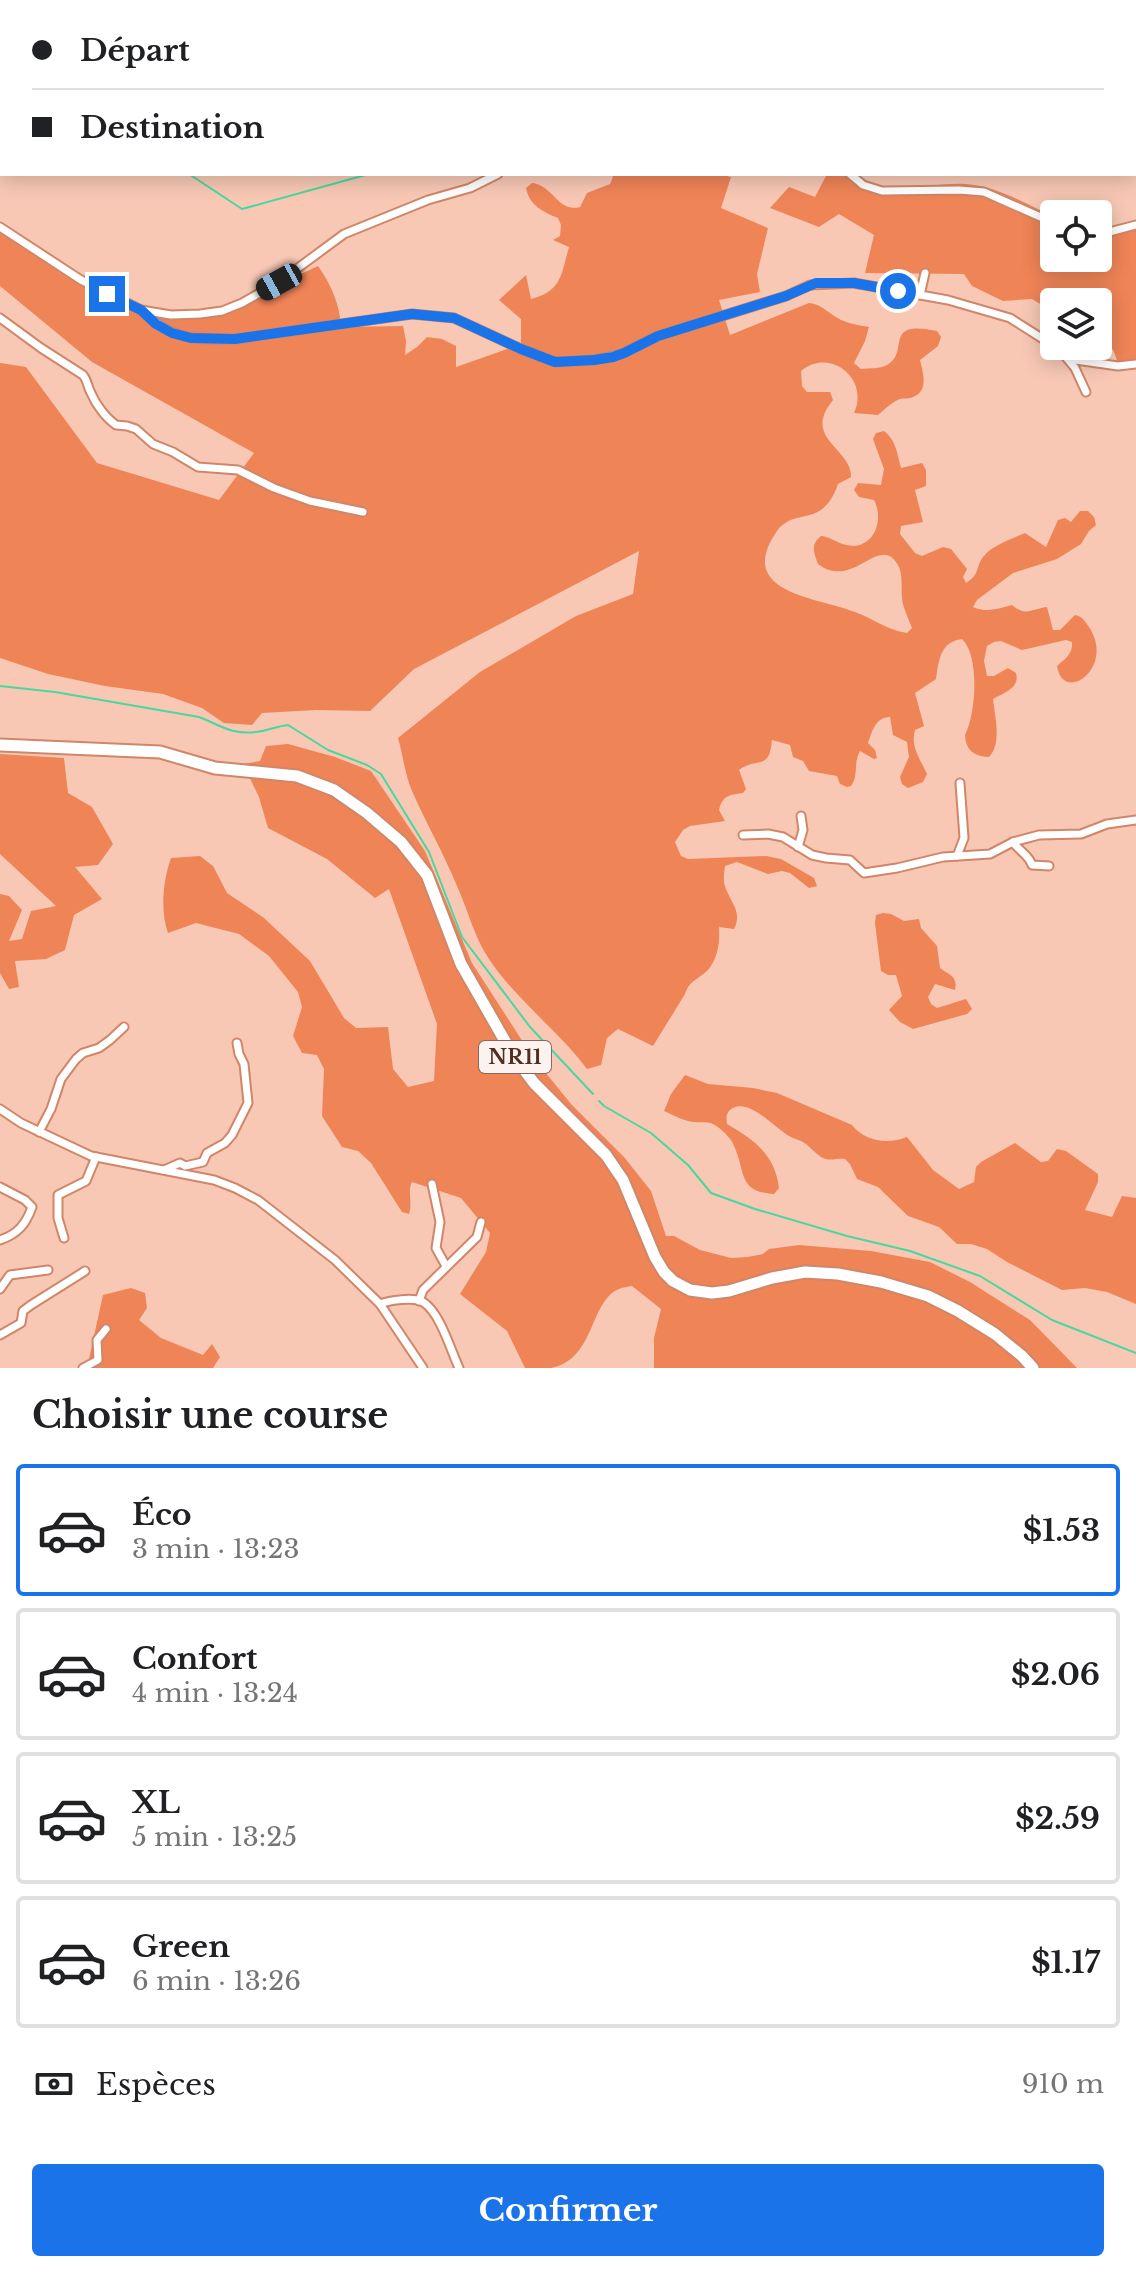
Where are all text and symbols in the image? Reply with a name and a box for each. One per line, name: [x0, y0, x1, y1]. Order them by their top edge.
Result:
text: Départ: [80, 32, 190, 69]
text: Destination: [80, 109, 264, 146]
map controls: [1040, 200, 1112, 360]
button: locate: [1040, 200, 1112, 272]
car: [252, 260, 306, 304]
route start: [880, 273, 916, 309]
route end: [89, 276, 125, 312]
button: layers: [1040, 288, 1112, 360]
road number: NR11: [479, 1041, 551, 1073]
text: Choisir une course: [32, 1393, 388, 1438]
icon: car: [36, 1494, 108, 1566]
text: Éco: [132, 1496, 192, 1533]
text: $1.53: [1023, 1512, 1100, 1549]
text: 3 min · 13:23: [132, 1533, 300, 1565]
icon: car: [36, 1638, 108, 1710]
text: Confort: [132, 1640, 257, 1677]
text: $2.06: [1011, 1656, 1100, 1693]
text: 4 min · 13:24: [132, 1677, 298, 1709]
icon: car: [36, 1782, 108, 1854]
text: XL: [132, 1784, 180, 1821]
text: $2.59: [1015, 1800, 1100, 1837]
text: 5 min · 13:25: [132, 1821, 297, 1853]
icon: car: [36, 1926, 108, 1998]
text: Green: [132, 1928, 230, 1965]
text: $1.17: [1031, 1944, 1100, 1981]
text: 6 min · 13:26: [132, 1965, 301, 1997]
icon: cash: [32, 2062, 76, 2106]
text: Espèces: [96, 2066, 216, 2103]
text: 910 m: [1022, 2068, 1104, 2100]
button: Confirmer: [32, 2164, 1104, 2256]

